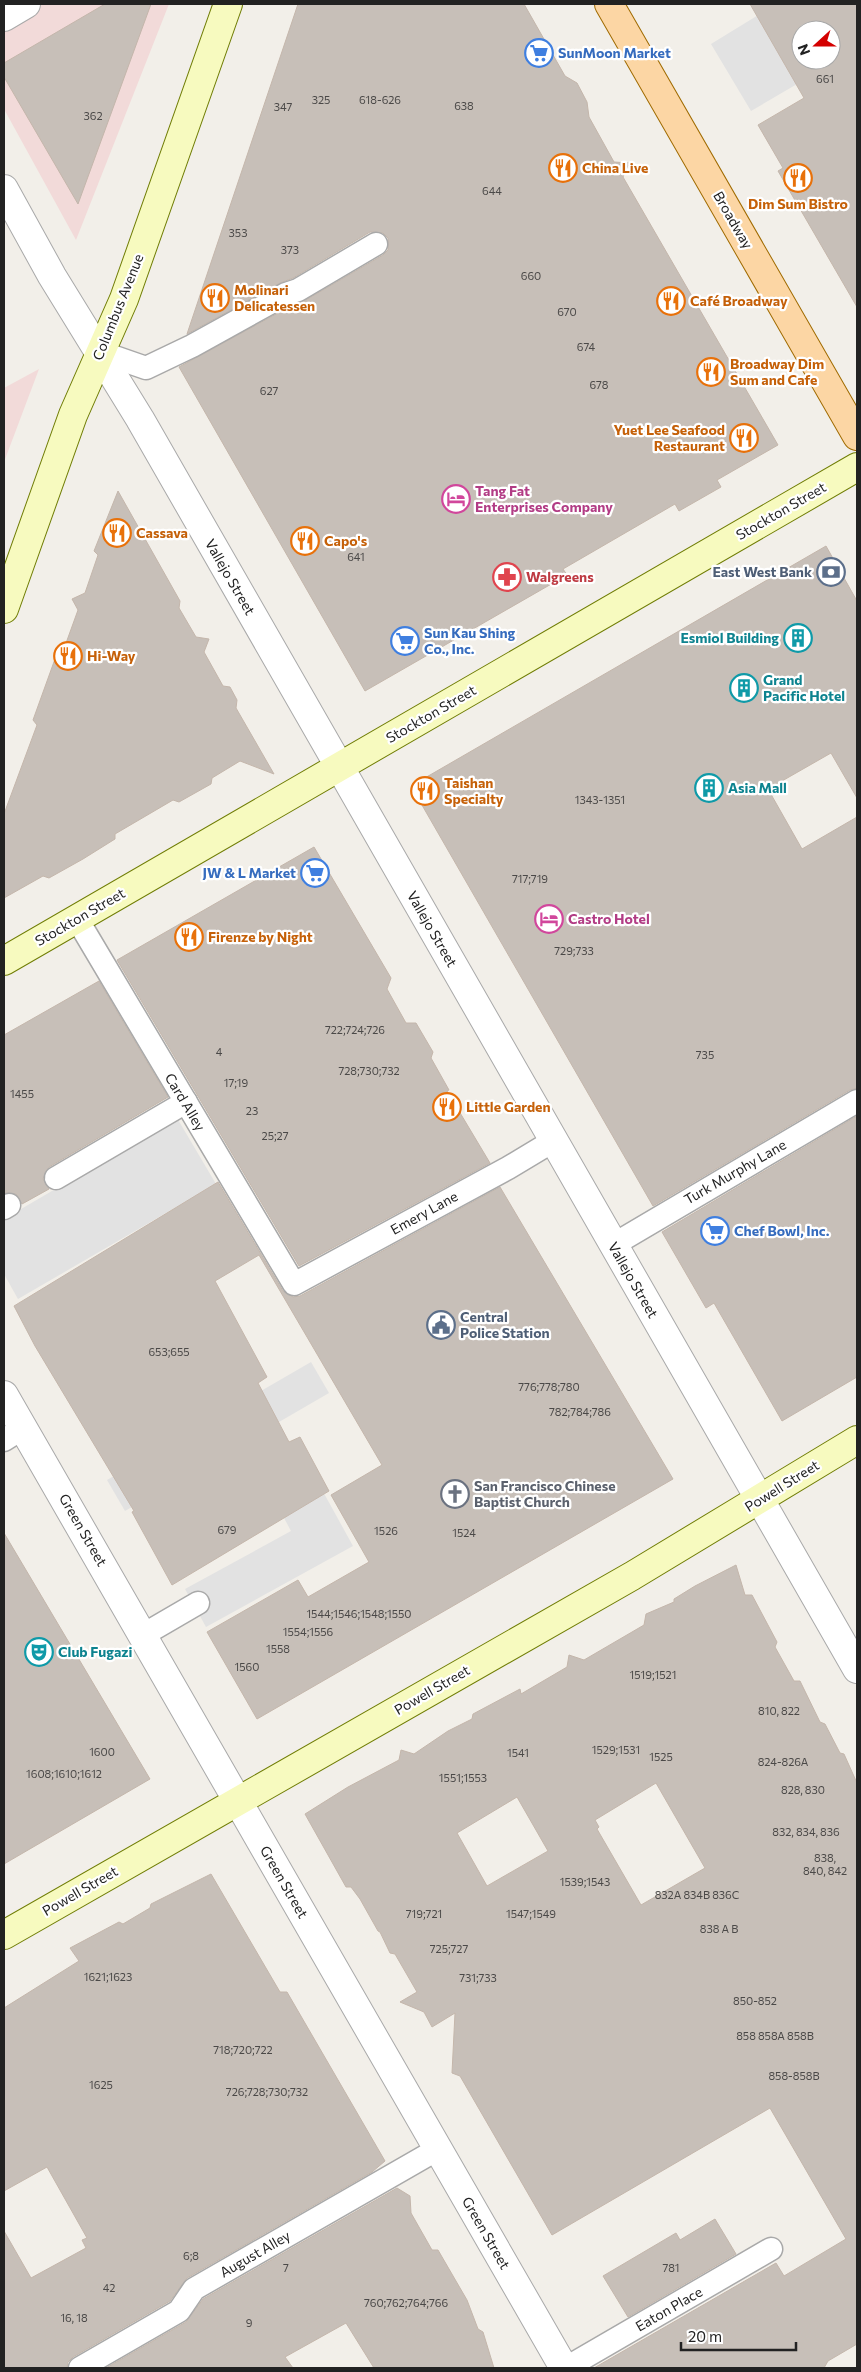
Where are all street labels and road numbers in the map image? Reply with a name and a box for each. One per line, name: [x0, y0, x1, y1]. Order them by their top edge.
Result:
street label: Broadway: [710, 188, 757, 252]
street label: Columbus Avenue: [88, 251, 147, 363]
street label: Stockton Street: [733, 478, 829, 543]
street label: Vallejo Street: [202, 536, 259, 618]
street label: Stockton Street: [383, 681, 479, 746]
street label: Stockton Street: [32, 884, 128, 949]
street label: Vallejo Street: [404, 888, 461, 970]
street label: Card Alley: [162, 1070, 209, 1134]
street label: Turk Murphy Lane: [681, 1135, 789, 1208]
street label: Emery Lane: [387, 1187, 460, 1238]
street label: Vallejo Street: [605, 1239, 662, 1321]
street label: Powell Street: [741, 1456, 822, 1515]
street label: Green Street: [56, 1491, 111, 1569]
street label: Powell Street: [391, 1661, 473, 1718]
street label: Green Street: [257, 1843, 312, 1921]
street label: Powell Street: [39, 1862, 121, 1919]
street label: Green Street: [459, 2194, 514, 2272]
street label: August Alley: [216, 2227, 293, 2281]
street label: Eaton Place: [632, 2283, 705, 2335]

